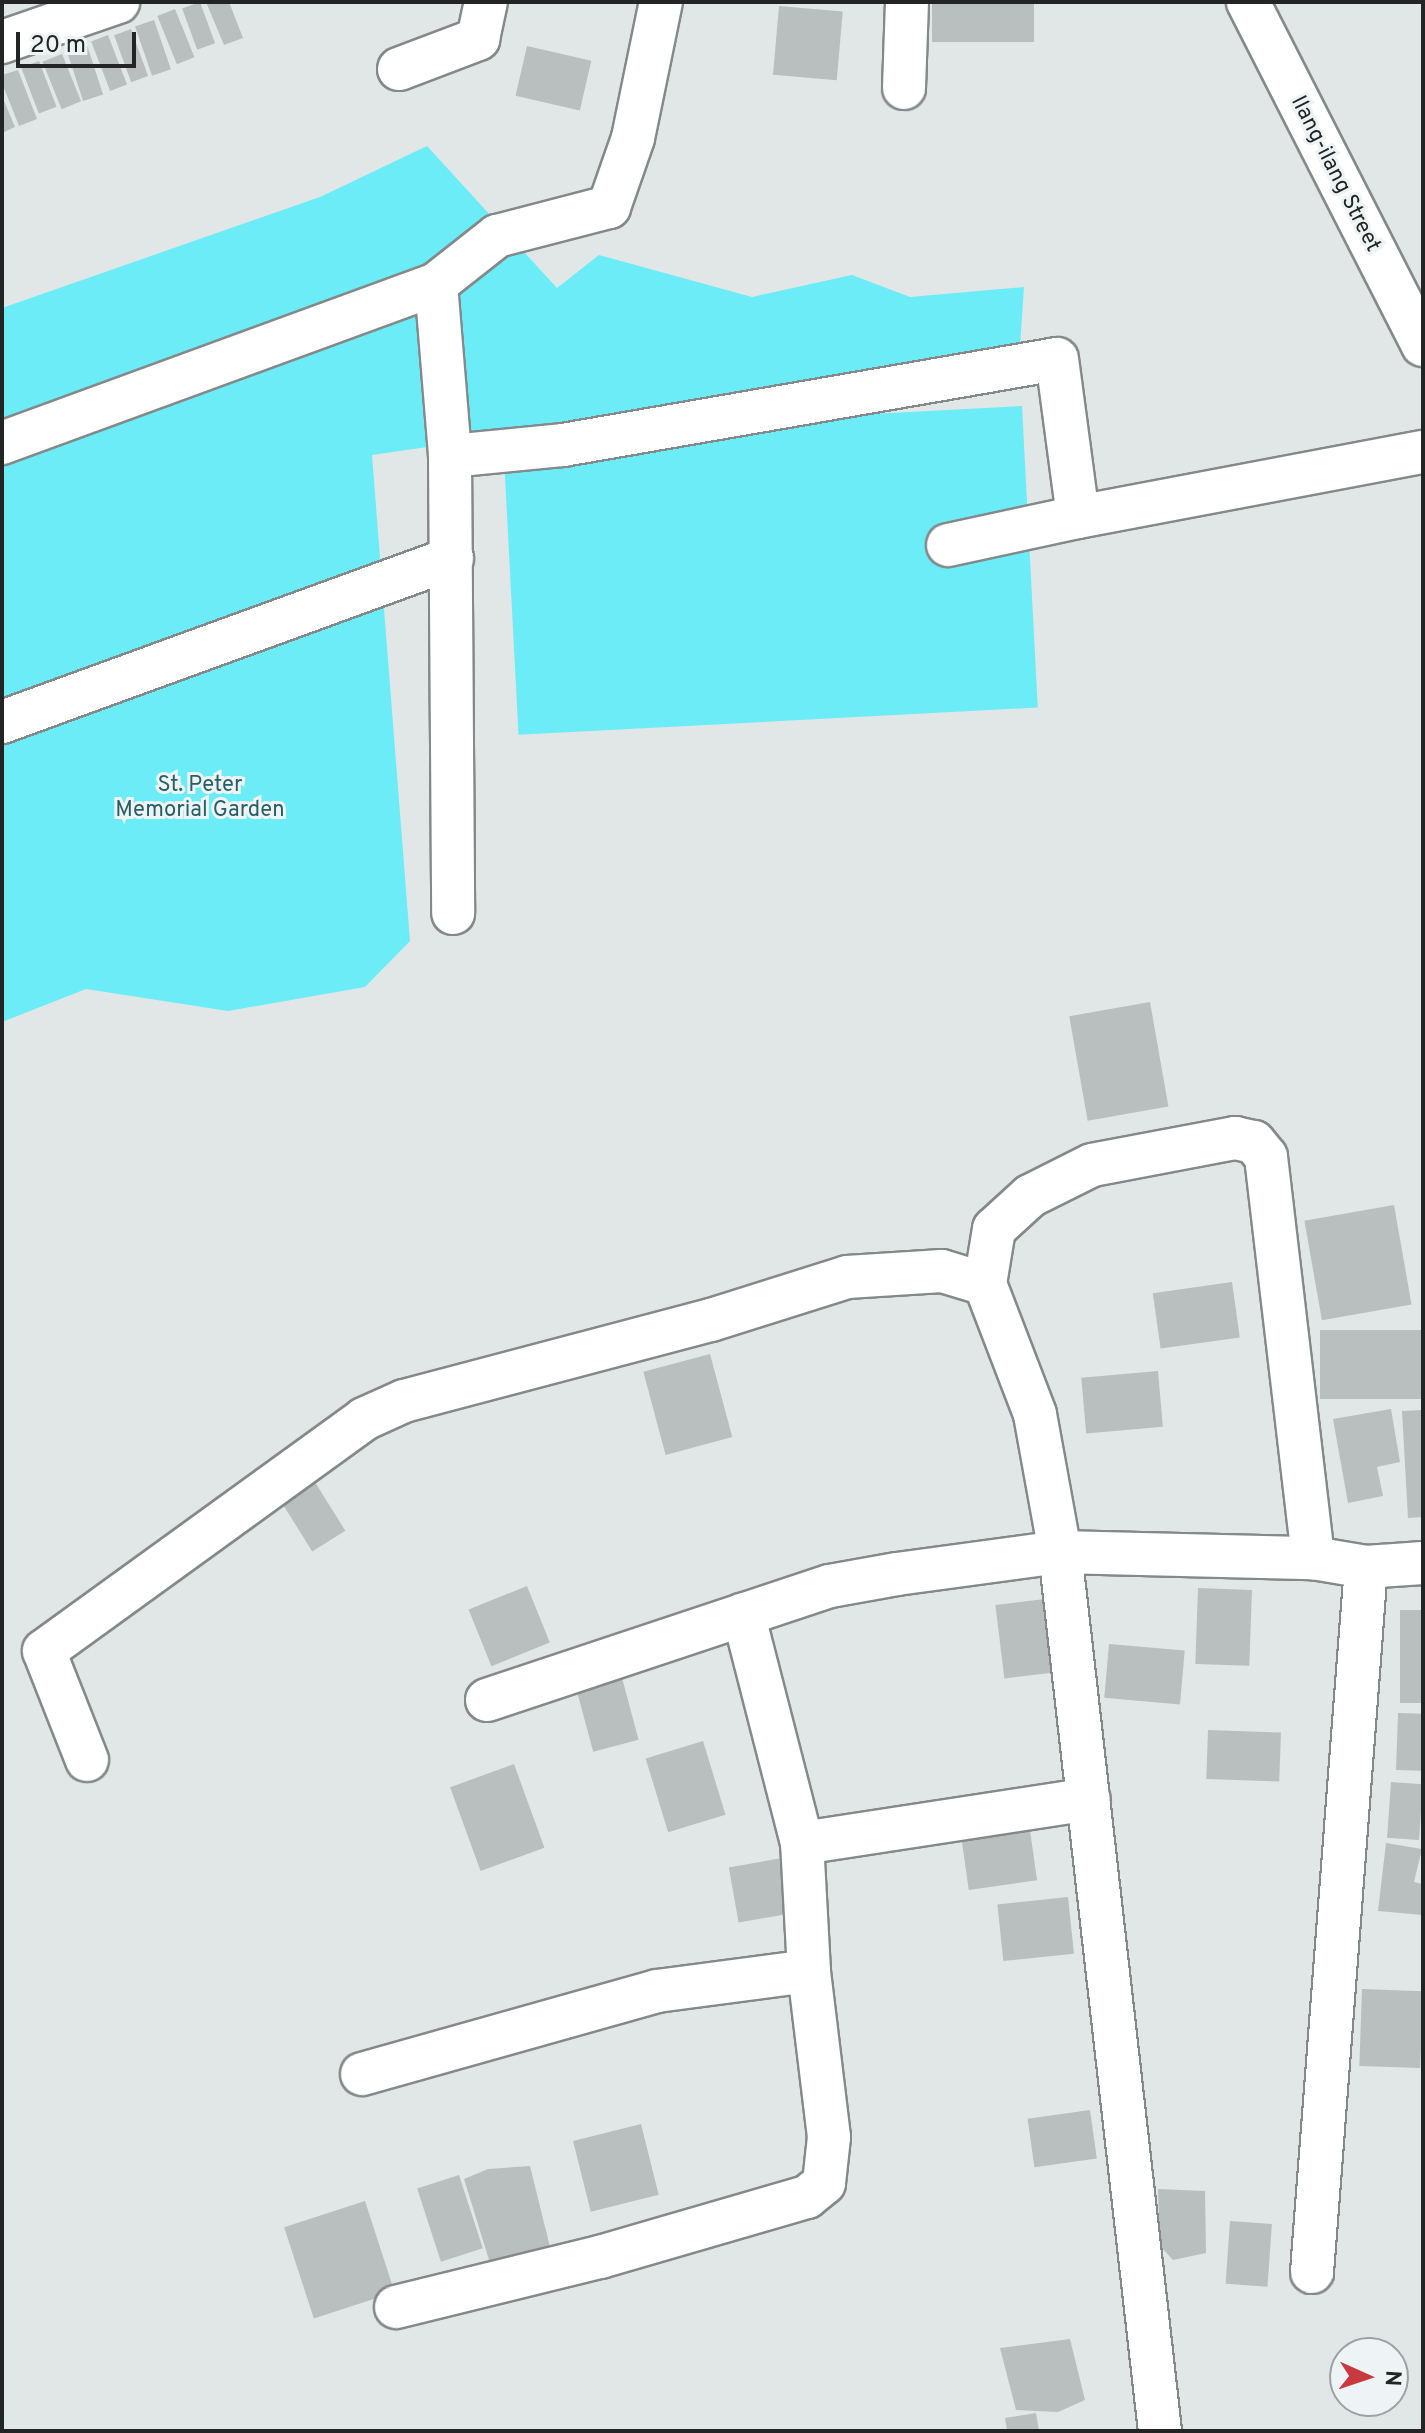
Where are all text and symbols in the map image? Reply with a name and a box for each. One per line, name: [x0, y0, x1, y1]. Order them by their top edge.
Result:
scale bar: [20, 16, 140, 66]
text: 20 m: [30, 31, 86, 61]
street label: Ilang-ilang Street: [1284, 91, 1386, 257]
park label: St. Peter Memorial Garden: [115, 772, 285, 824]
north arrow: [1329, 2337, 1409, 2417]
text: N: [1378, 2370, 1405, 2387]

